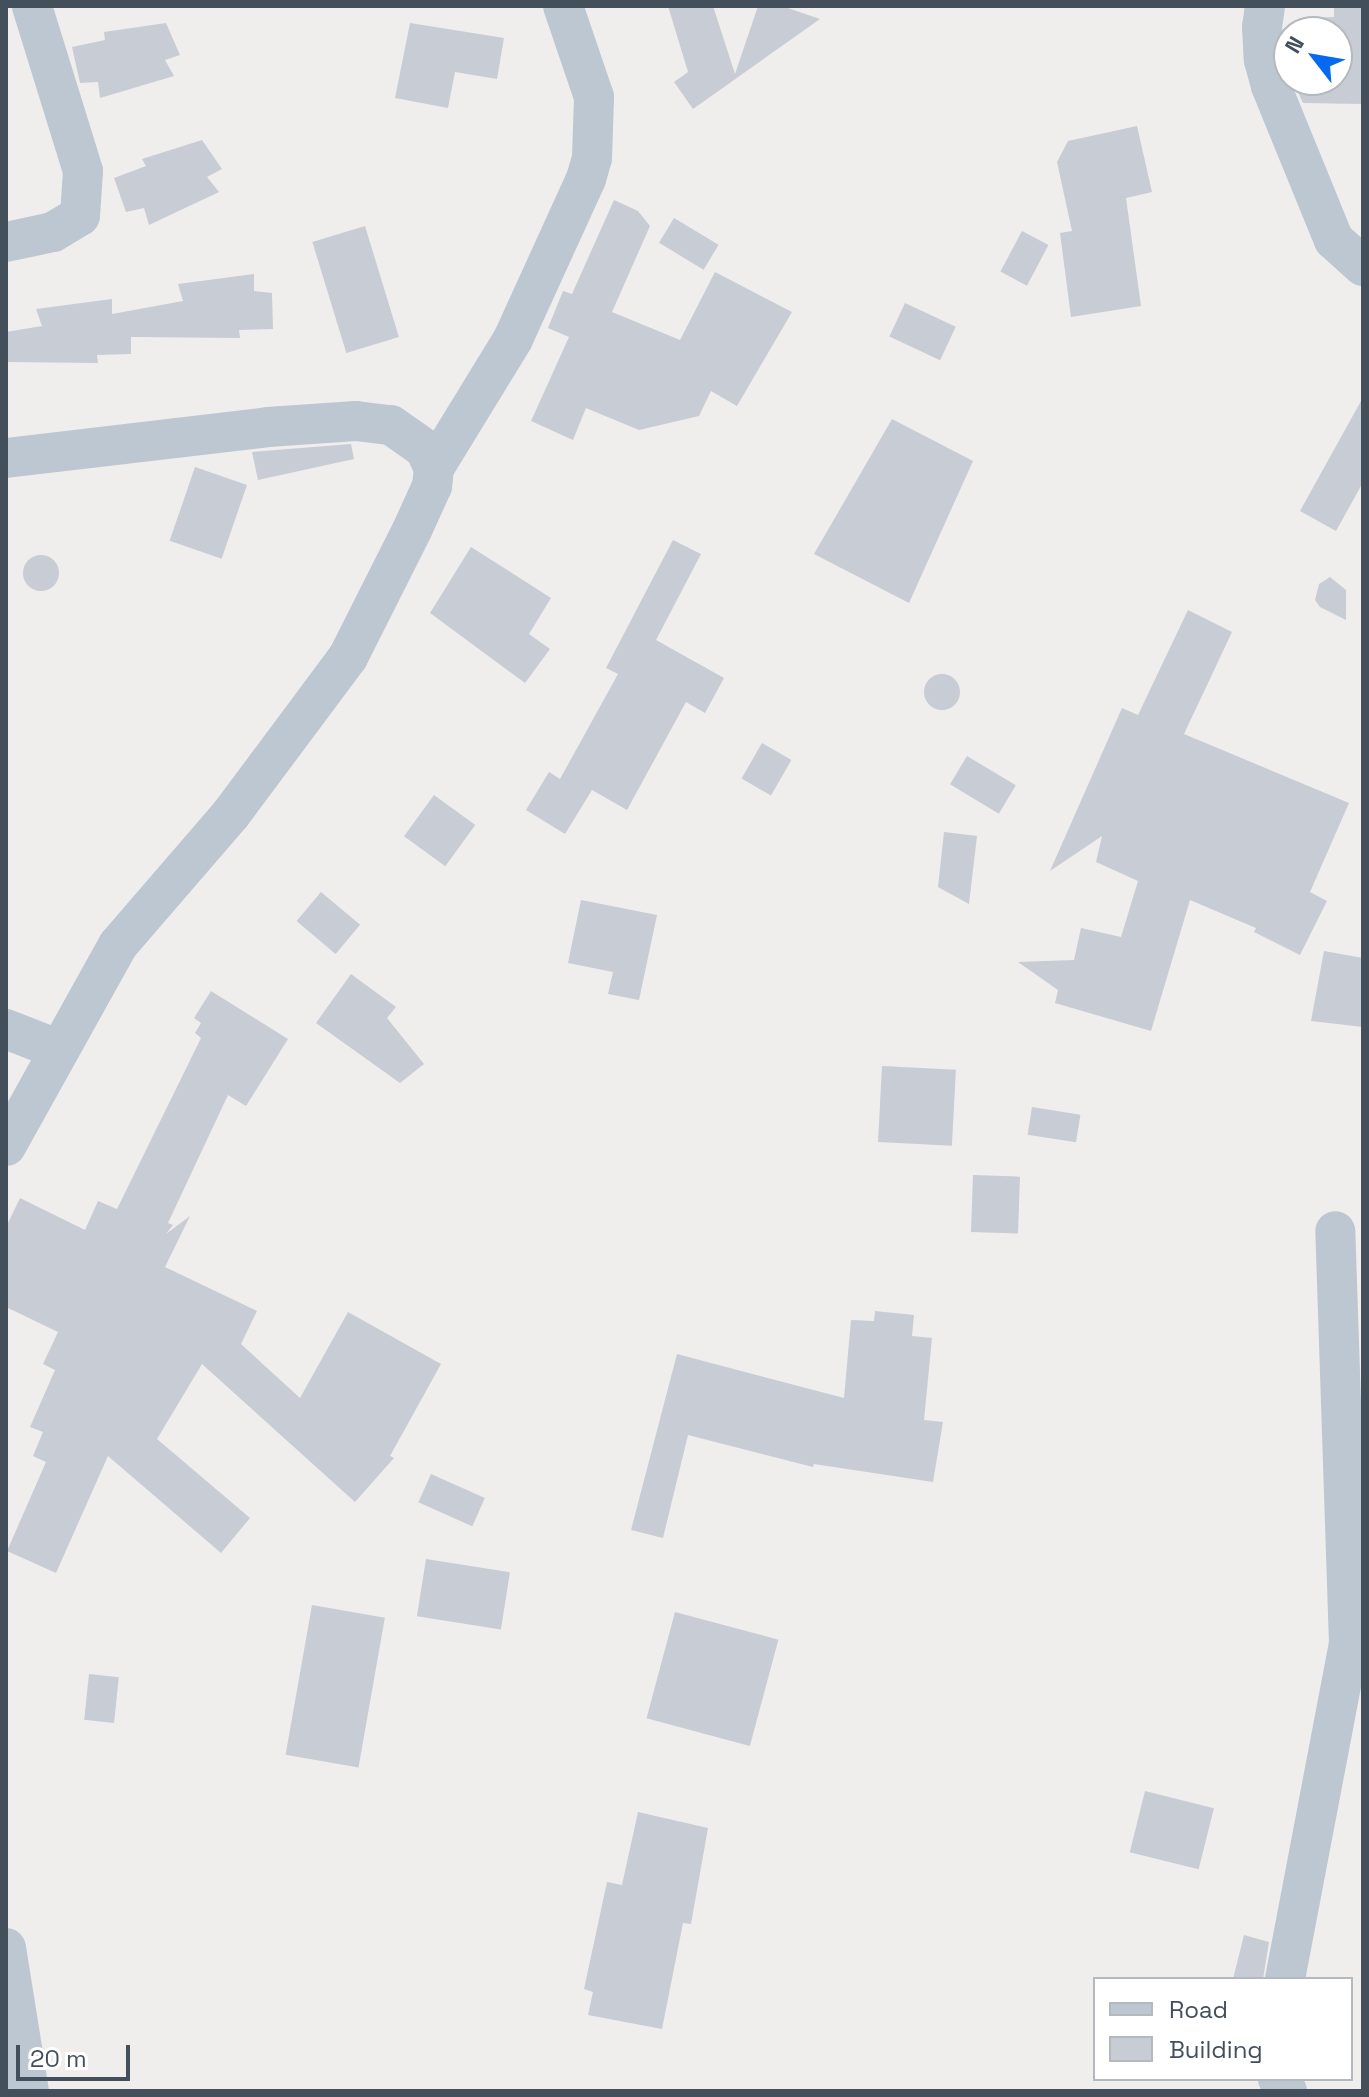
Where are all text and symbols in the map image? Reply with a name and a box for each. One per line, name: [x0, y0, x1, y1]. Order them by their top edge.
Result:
north arrow: [1273, 16, 1353, 96]
text: N: [1278, 31, 1310, 58]
legend: [1093, 1977, 1353, 2081]
text: Road: [1169, 1994, 1228, 2025]
scale bar: [20, 2029, 134, 2079]
text: Building: [1169, 2034, 1263, 2065]
text: 20 m: [30, 2043, 87, 2074]

